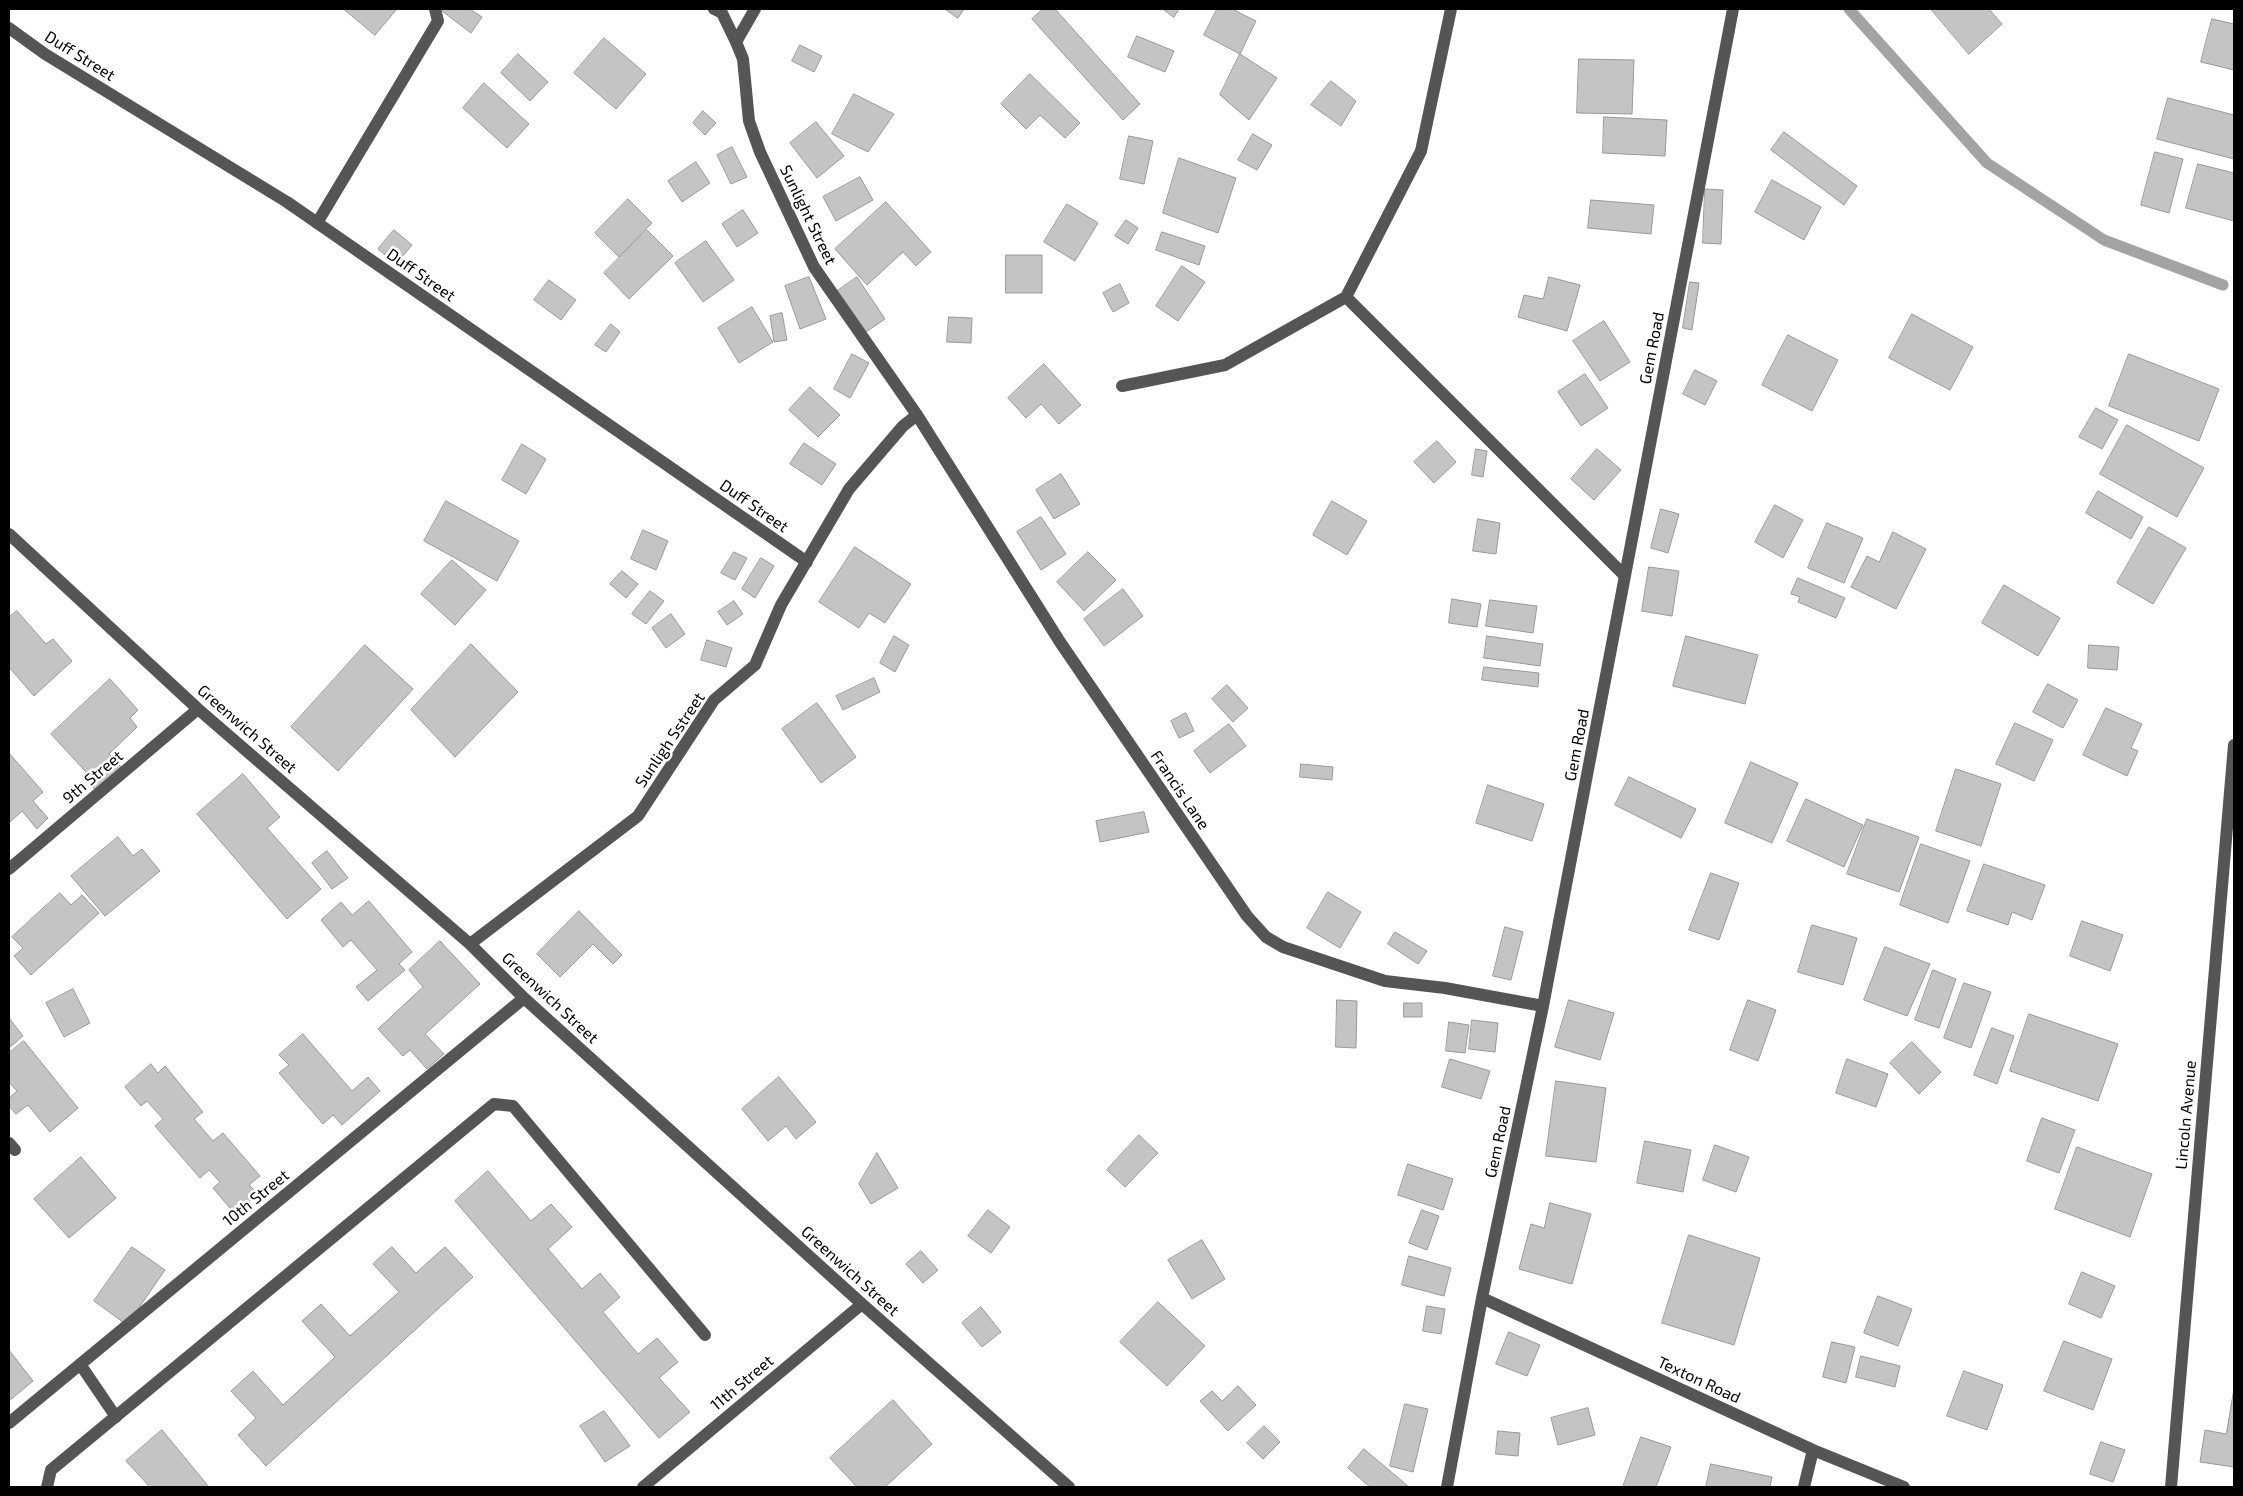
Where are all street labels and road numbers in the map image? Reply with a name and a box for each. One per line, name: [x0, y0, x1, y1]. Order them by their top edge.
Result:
street label: Duff Street: [41, 27, 119, 85]
street label: Sunlight Street: [776, 162, 840, 268]
street label: Duff Street: [383, 244, 459, 306]
street label: Gem Road: [1636, 310, 1668, 386]
street label: Duff Street: [716, 475, 792, 537]
street label: Greenwich Street: [194, 681, 300, 777]
street label: Sunligh Sstreet: [631, 689, 709, 791]
street label: Gem Road: [1561, 707, 1593, 783]
street label: 9th Street: [59, 746, 127, 808]
street label: Francis Lane: [1147, 747, 1213, 833]
street label: Greenwich Street: [498, 948, 602, 1048]
street label: Lincoln Avenue: [2172, 1060, 2200, 1170]
street label: Gem Road: [1481, 1104, 1515, 1180]
street label: 10th Street: [219, 1166, 293, 1230]
street label: Greenwich Street: [797, 1222, 903, 1320]
street label: 11th Street: [707, 1351, 777, 1415]
street label: Texton Road: [1654, 1352, 1744, 1408]

